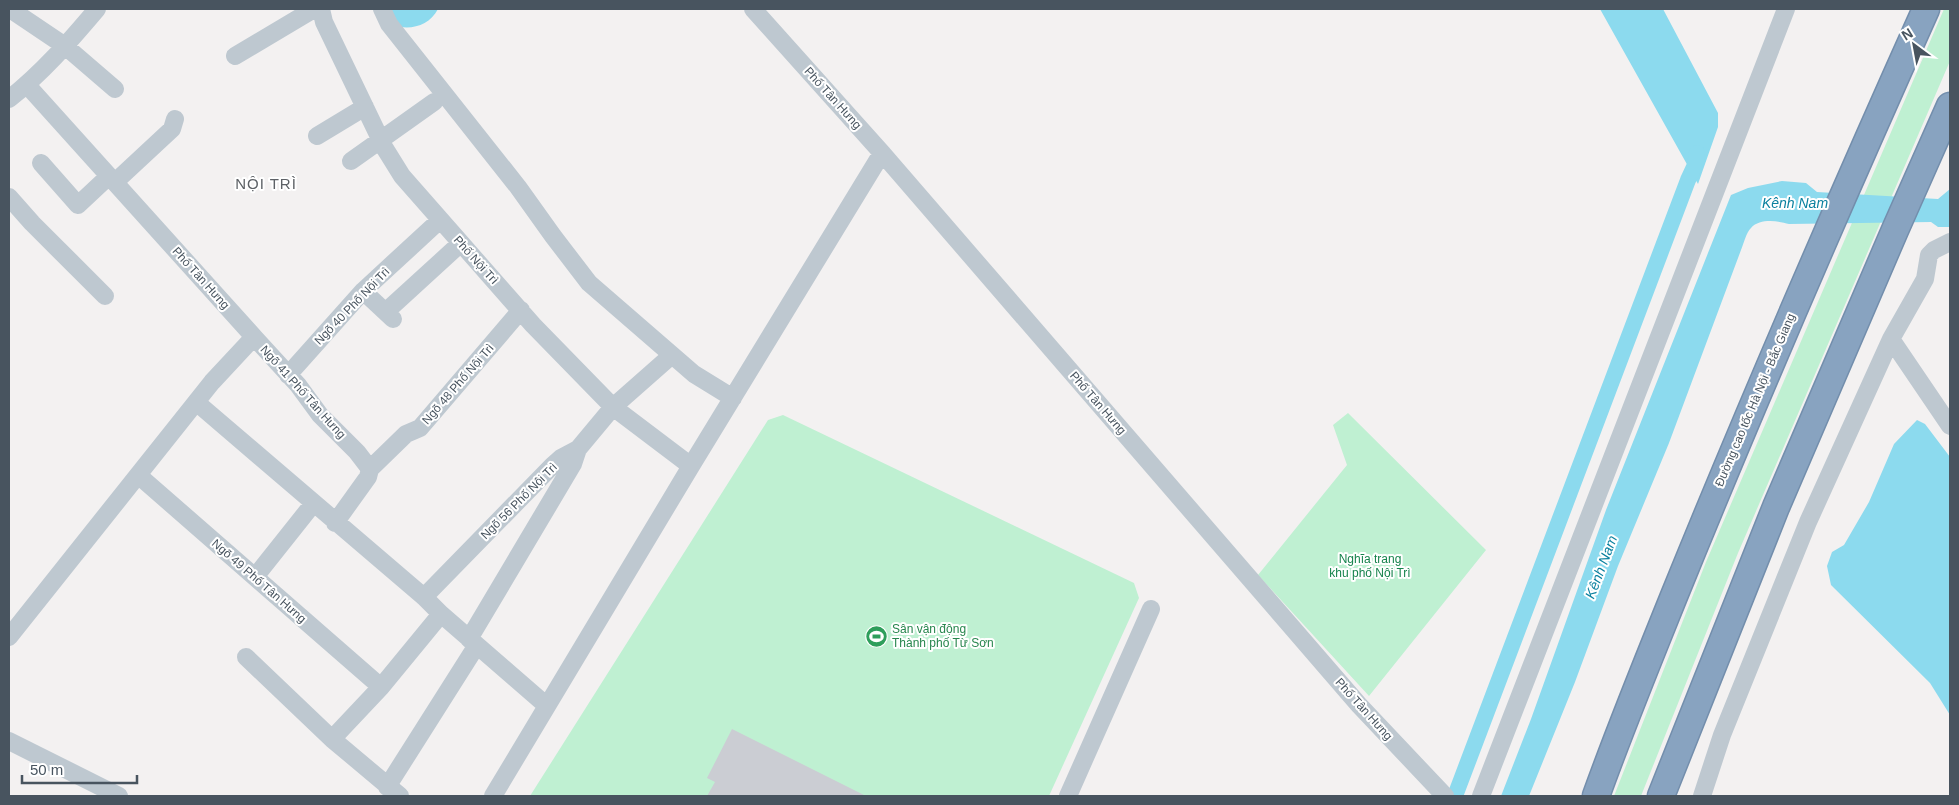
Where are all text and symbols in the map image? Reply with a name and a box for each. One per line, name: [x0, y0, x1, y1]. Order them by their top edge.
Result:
north arrow: [1889, 20, 1939, 70]
text: N: [1899, 25, 1916, 43]
street label: Phố Tân Hưng: [802, 64, 864, 132]
district label: NỘI TRÌ: [235, 175, 297, 192]
water label: Kênh Nam: [1762, 195, 1828, 211]
street label: Phố Nội Trì: [451, 233, 501, 287]
street label: Phố Tân Hưng: [170, 244, 232, 312]
street label: Ngõ 40 Phố Nội Trì: [312, 264, 392, 348]
street label: Đường cao tốc Hà Nội - Bắc Giang: [1711, 311, 1798, 489]
street label: Ngõ 48 Phố Nội Trì: [419, 341, 497, 427]
street label: Ngõ 41 Phố Tân Hưng: [257, 343, 349, 441]
street label: Phố Tân Hưng: [1067, 369, 1129, 437]
street label: Ngõ 56 Phố Nội Trì: [478, 460, 560, 542]
water label: Kênh Nam: [1582, 533, 1620, 601]
street label: Ngõ 49 Phố Tân Hưng: [209, 536, 309, 626]
park label: Nghĩa trang khu phố Nội Trì: [1329, 552, 1411, 580]
place label: Sân vận động Thành phố Từ Sơn: [892, 622, 994, 650]
sports icon: Sân vận động Thành phố Từ Sơn: [864, 624, 888, 648]
street label: Phố Tân Hưng: [1333, 675, 1395, 743]
scale bar: [22, 752, 138, 784]
text: 50 m: [30, 761, 63, 778]

